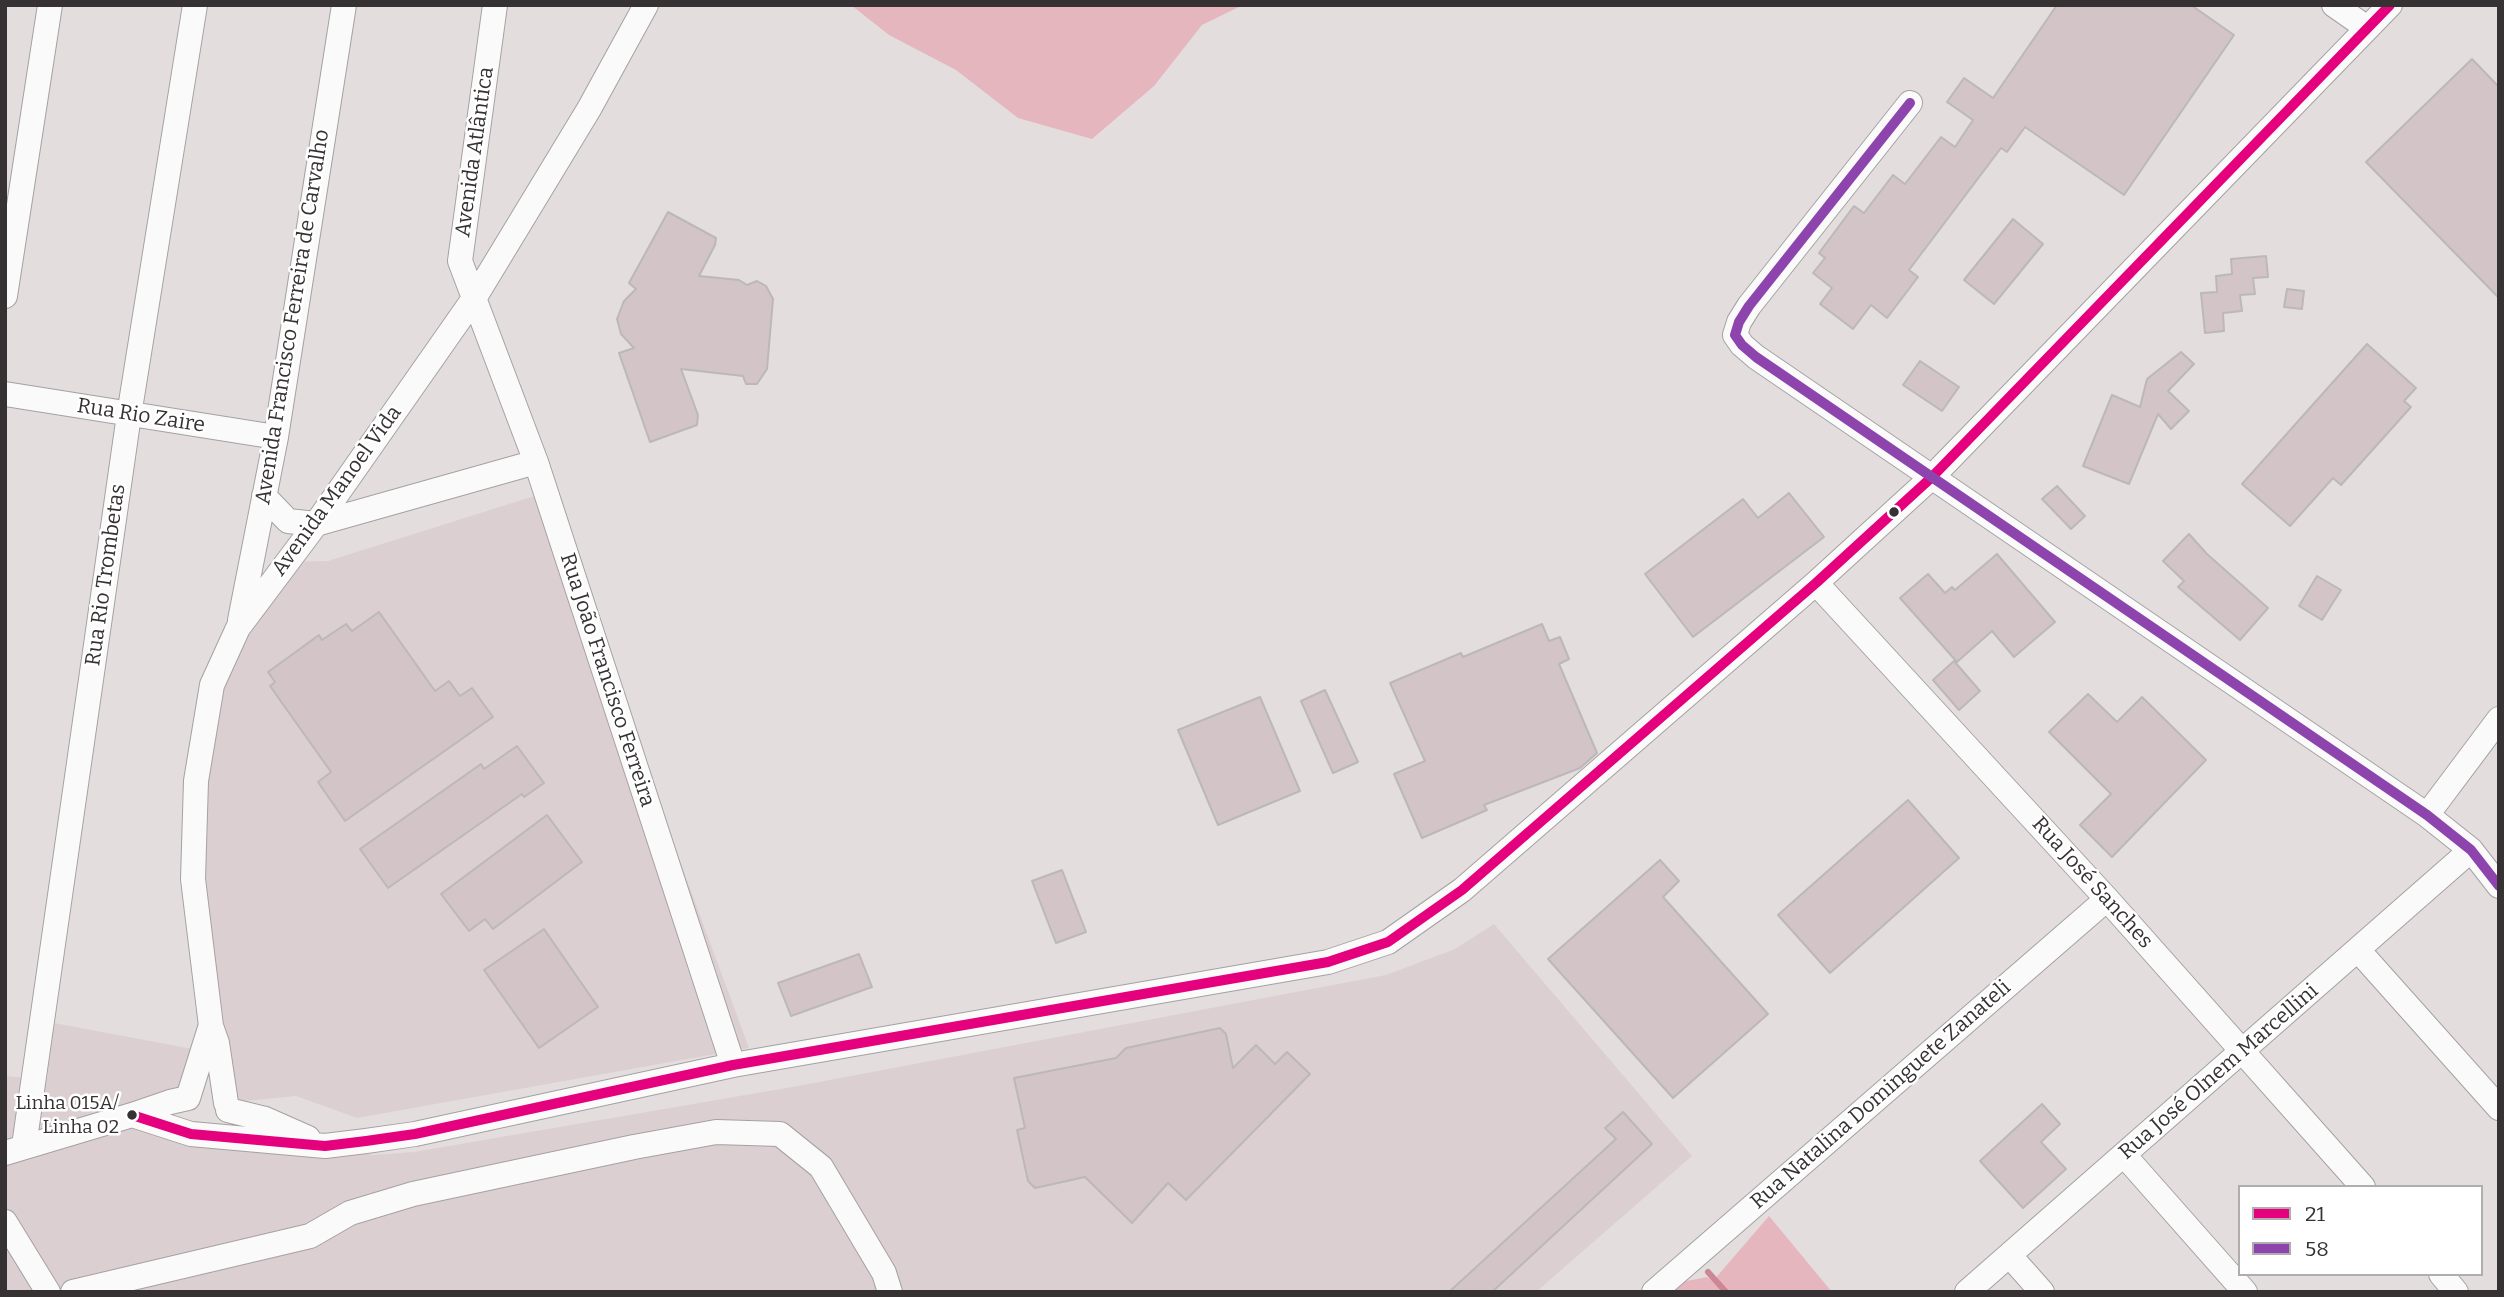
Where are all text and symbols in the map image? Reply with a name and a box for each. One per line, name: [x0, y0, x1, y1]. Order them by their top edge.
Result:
street label: Avenida Atlântica: [451, 65, 499, 239]
street label: Avenida Francisco Ferreira de Carvalho: [251, 128, 335, 506]
street label: Rua Rio Zaire: [75, 393, 207, 439]
street label: Avenida Manoel Vida: [267, 401, 407, 581]
street label: Rua Rio Trombetas: [81, 482, 131, 668]
unlabelled marker: [1887, 505, 1901, 519]
street label: Rua João Francisco Ferreira: [554, 550, 660, 810]
street label: Rua José Sanches: [2026, 812, 2158, 954]
street label: Rua Natalina Dominguete Zanateli: [1746, 975, 2016, 1215]
street label: Rua José Olnem Marcellini: [2114, 979, 2324, 1165]
place label: Linha 015A/ Linha 02: [16, 1093, 119, 1137]
marker: Linha 015A/ Linha 02: [125, 1108, 139, 1122]
legend: [2238, 1185, 2483, 1276]
text: 21: [2305, 1201, 2325, 1227]
text: 58: [2305, 1236, 2329, 1262]

